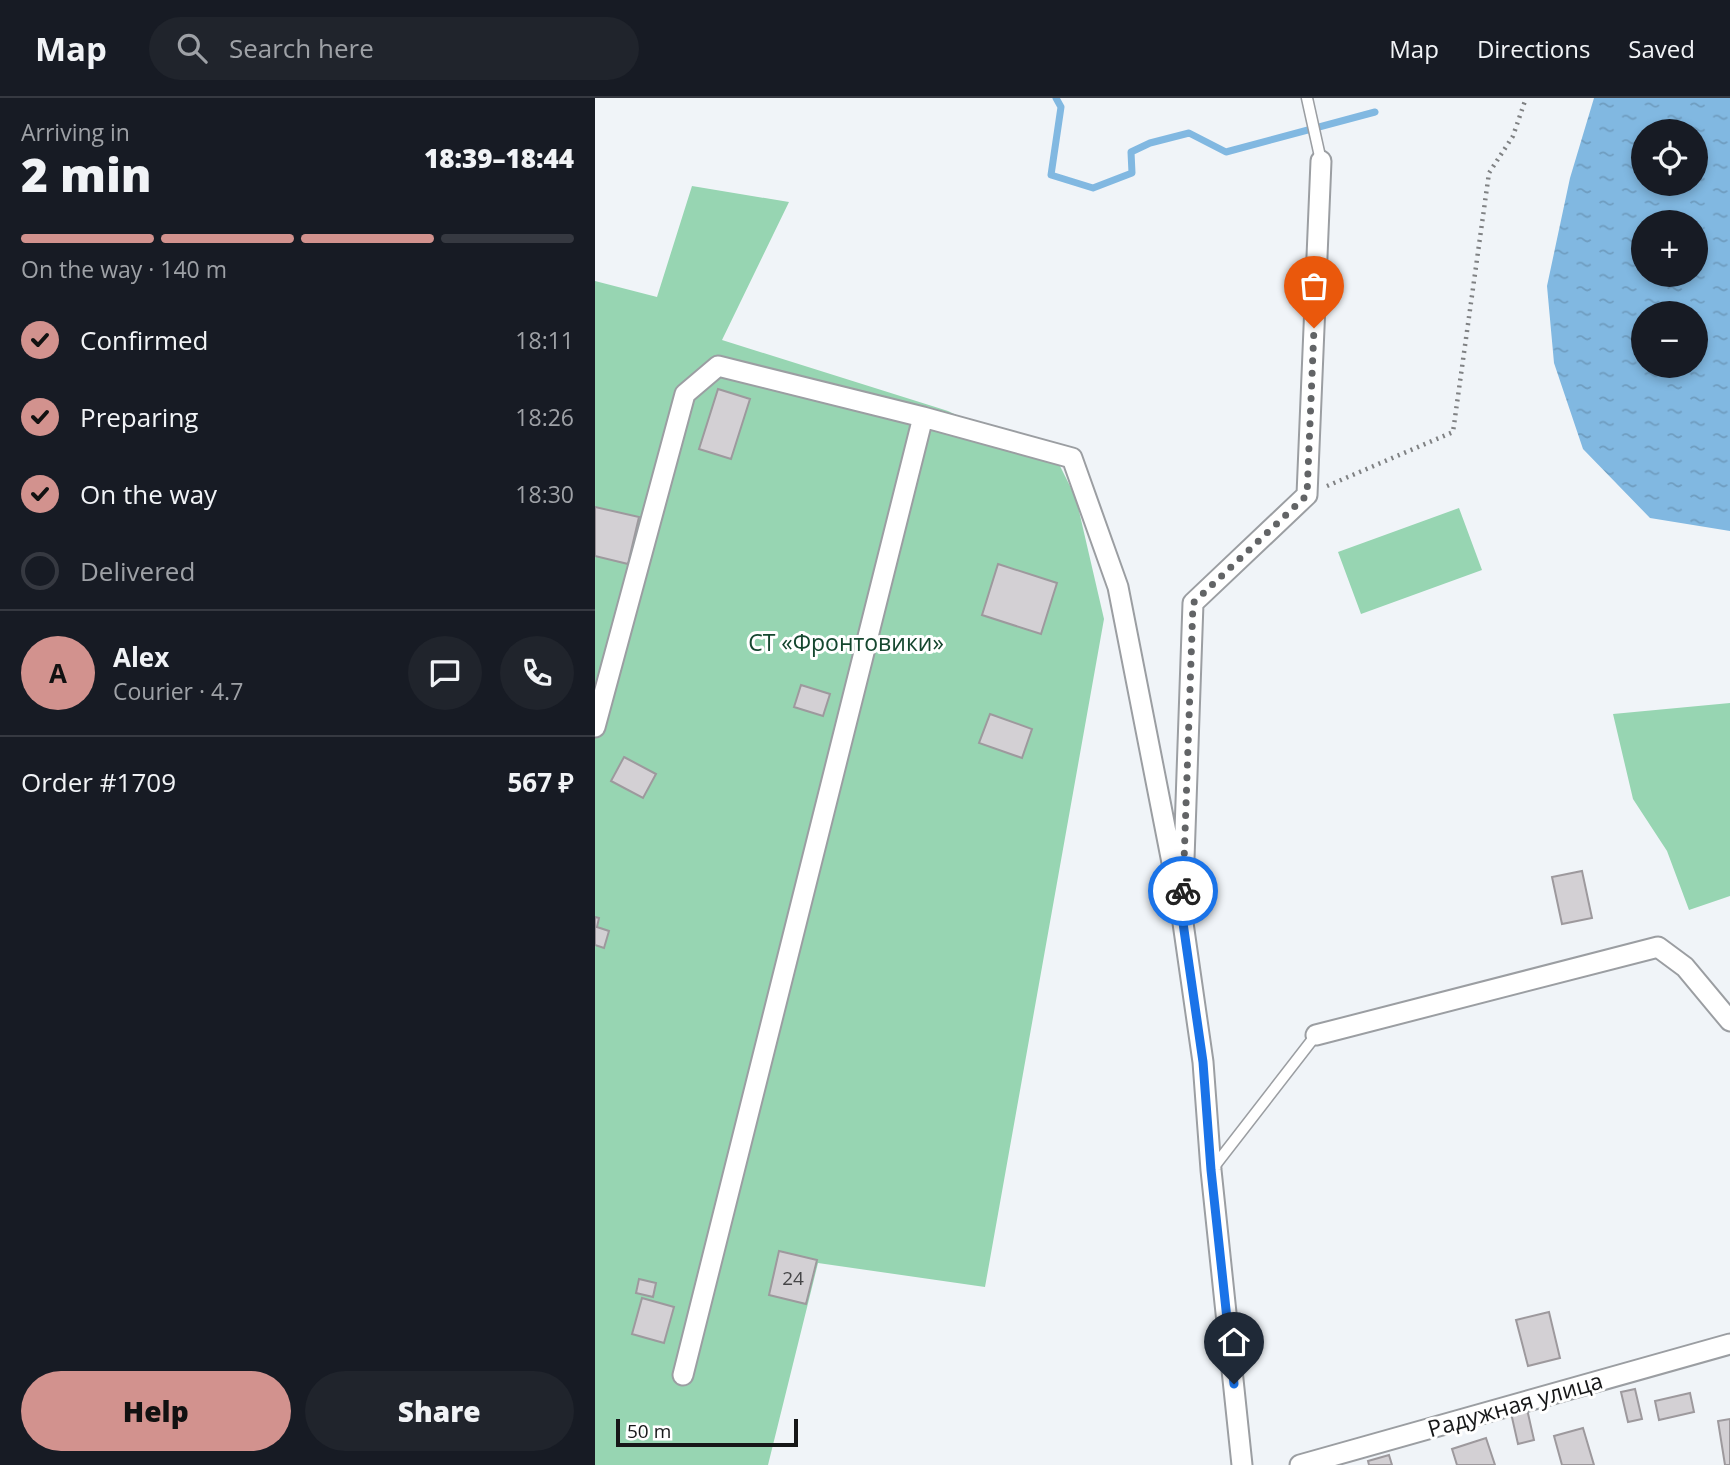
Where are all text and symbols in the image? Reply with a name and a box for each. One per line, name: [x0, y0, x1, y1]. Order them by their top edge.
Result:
search box: [149, 17, 639, 80]
text: Map: [35, 26, 107, 71]
icon: search: [173, 29, 211, 67]
text: Search here: [229, 30, 374, 66]
text: Map: [1389, 32, 1439, 65]
text: Directions: [1477, 32, 1590, 65]
text: Saved: [1628, 32, 1695, 65]
text: Arriving in: [21, 116, 130, 148]
map controls: [1631, 119, 1708, 378]
button: locate: [1631, 119, 1708, 196]
text: 18:39–18:44: [424, 140, 574, 176]
text: 2 min: [21, 143, 152, 205]
button: +: [1631, 210, 1708, 287]
text: On the way · 140 m: [21, 253, 227, 285]
pin: [1284, 256, 1344, 328]
icon: bag: [1295, 267, 1333, 305]
button: −: [1631, 301, 1708, 378]
icon: check: [21, 321, 59, 359]
text: Confirmed: [80, 322, 208, 358]
text: 18:11: [515, 324, 574, 356]
icon: check: [21, 398, 59, 436]
text: Preparing: [80, 399, 198, 435]
text: 18:26: [515, 401, 574, 433]
icon: check: [21, 475, 59, 513]
text: On the way: [80, 476, 217, 512]
text: 18:30: [515, 478, 574, 510]
text: Delivered: [80, 553, 195, 589]
park label: СТ «Фронтовики»: [748, 626, 944, 658]
button: chat: [408, 636, 482, 710]
button: phone: [500, 636, 574, 710]
text: Alex: [113, 639, 169, 675]
text: A: [49, 655, 67, 691]
text: Courier · 4.7: [113, 675, 243, 707]
text: Order #1709: [21, 764, 176, 800]
text: 567 ₽: [508, 764, 574, 800]
courier: [1148, 856, 1218, 926]
icon: bike: [1164, 872, 1202, 910]
house number: 24: [782, 1265, 804, 1291]
pin: [1204, 1312, 1264, 1384]
icon: home: [1215, 1323, 1253, 1361]
street label: Радужная улица: [1424, 1364, 1606, 1444]
button: Help: [21, 1371, 291, 1451]
button: Share: [305, 1371, 574, 1451]
scale bar: [616, 1416, 798, 1448]
text: 50 m: [627, 1418, 671, 1444]

